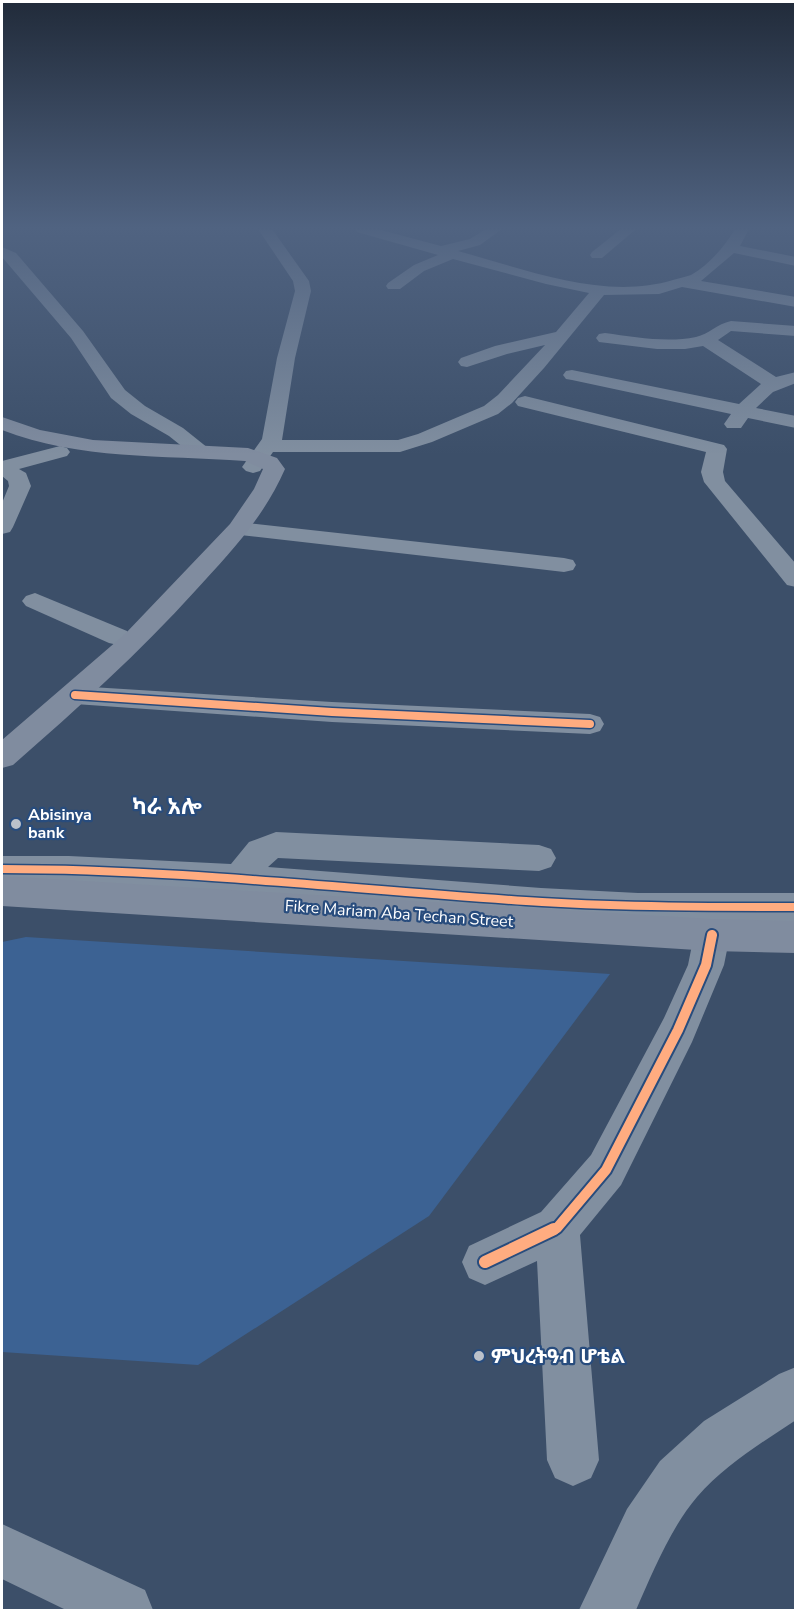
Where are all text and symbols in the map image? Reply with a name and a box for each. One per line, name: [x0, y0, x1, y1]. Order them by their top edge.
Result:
district label: ካራ አሎ: [132, 792, 202, 822]
place label: Abisinya bank: [28, 804, 92, 844]
marker: Abisinya bank: [9, 817, 23, 831]
street label: Fikre Mariam Aba Techan Street: [284, 895, 514, 933]
place label: ምህረትዓብ ሆቴል: [491, 1343, 625, 1370]
marker: ምህረትዓብ ሆቴል: [472, 1349, 486, 1363]

